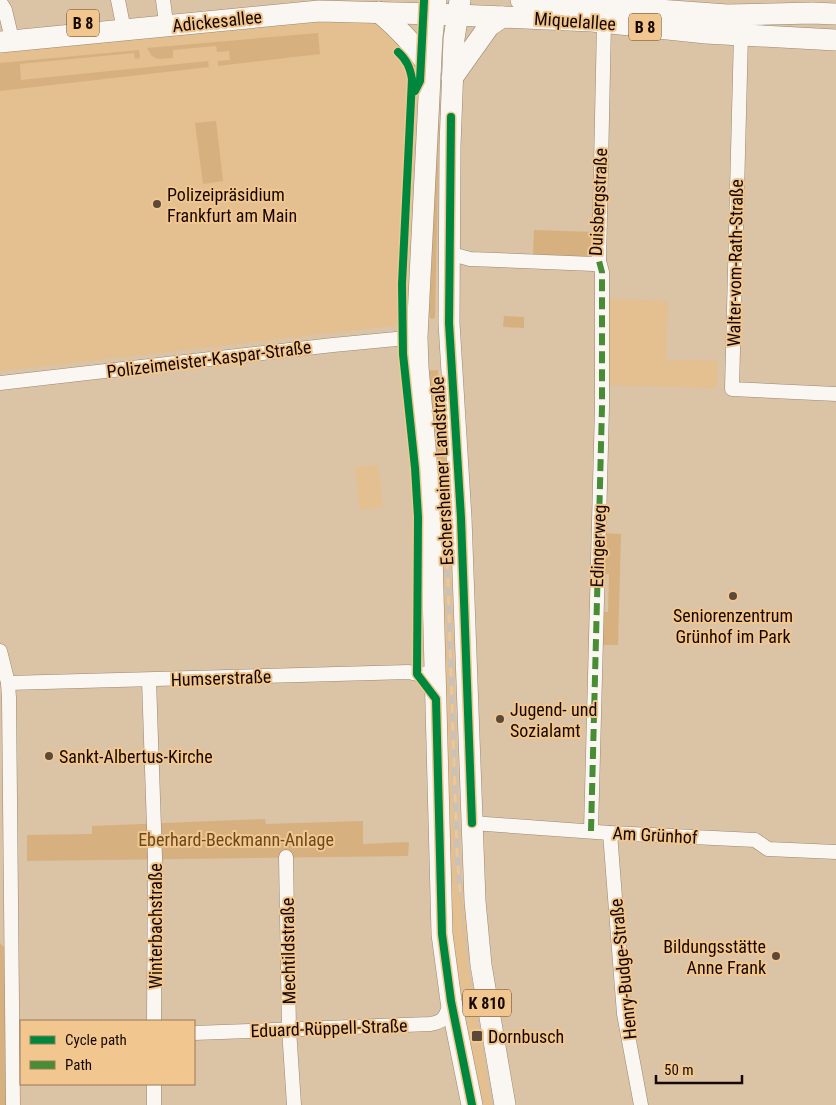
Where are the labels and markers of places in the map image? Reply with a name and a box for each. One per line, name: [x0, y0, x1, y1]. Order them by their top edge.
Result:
place label: Polizeipräsidium Frankfurt am Main: [167, 184, 297, 226]
marker: Polizeipräsidium Frankfurt am Main: [151, 198, 163, 210]
marker: Seniorenzentrum Grünhof im Park: [727, 590, 739, 602]
place label: Seniorenzentrum Grünhof im Park: [673, 605, 793, 647]
place label: Jugend- und Sozialamt: [510, 699, 597, 741]
marker: Jugend- und Sozialamt: [494, 713, 506, 725]
place label: Sankt-Albertus-Kirche: [59, 746, 213, 767]
marker: Sankt-Albertus-Kirche: [43, 750, 55, 762]
place label: Bildungsstätte Anne Frank: [663, 936, 766, 978]
marker: Bildungsstätte Anne Frank: [770, 950, 782, 962]
place label: Dornbusch: [488, 1026, 564, 1047]
marker: Dornbusch: [470, 1029, 484, 1043]

